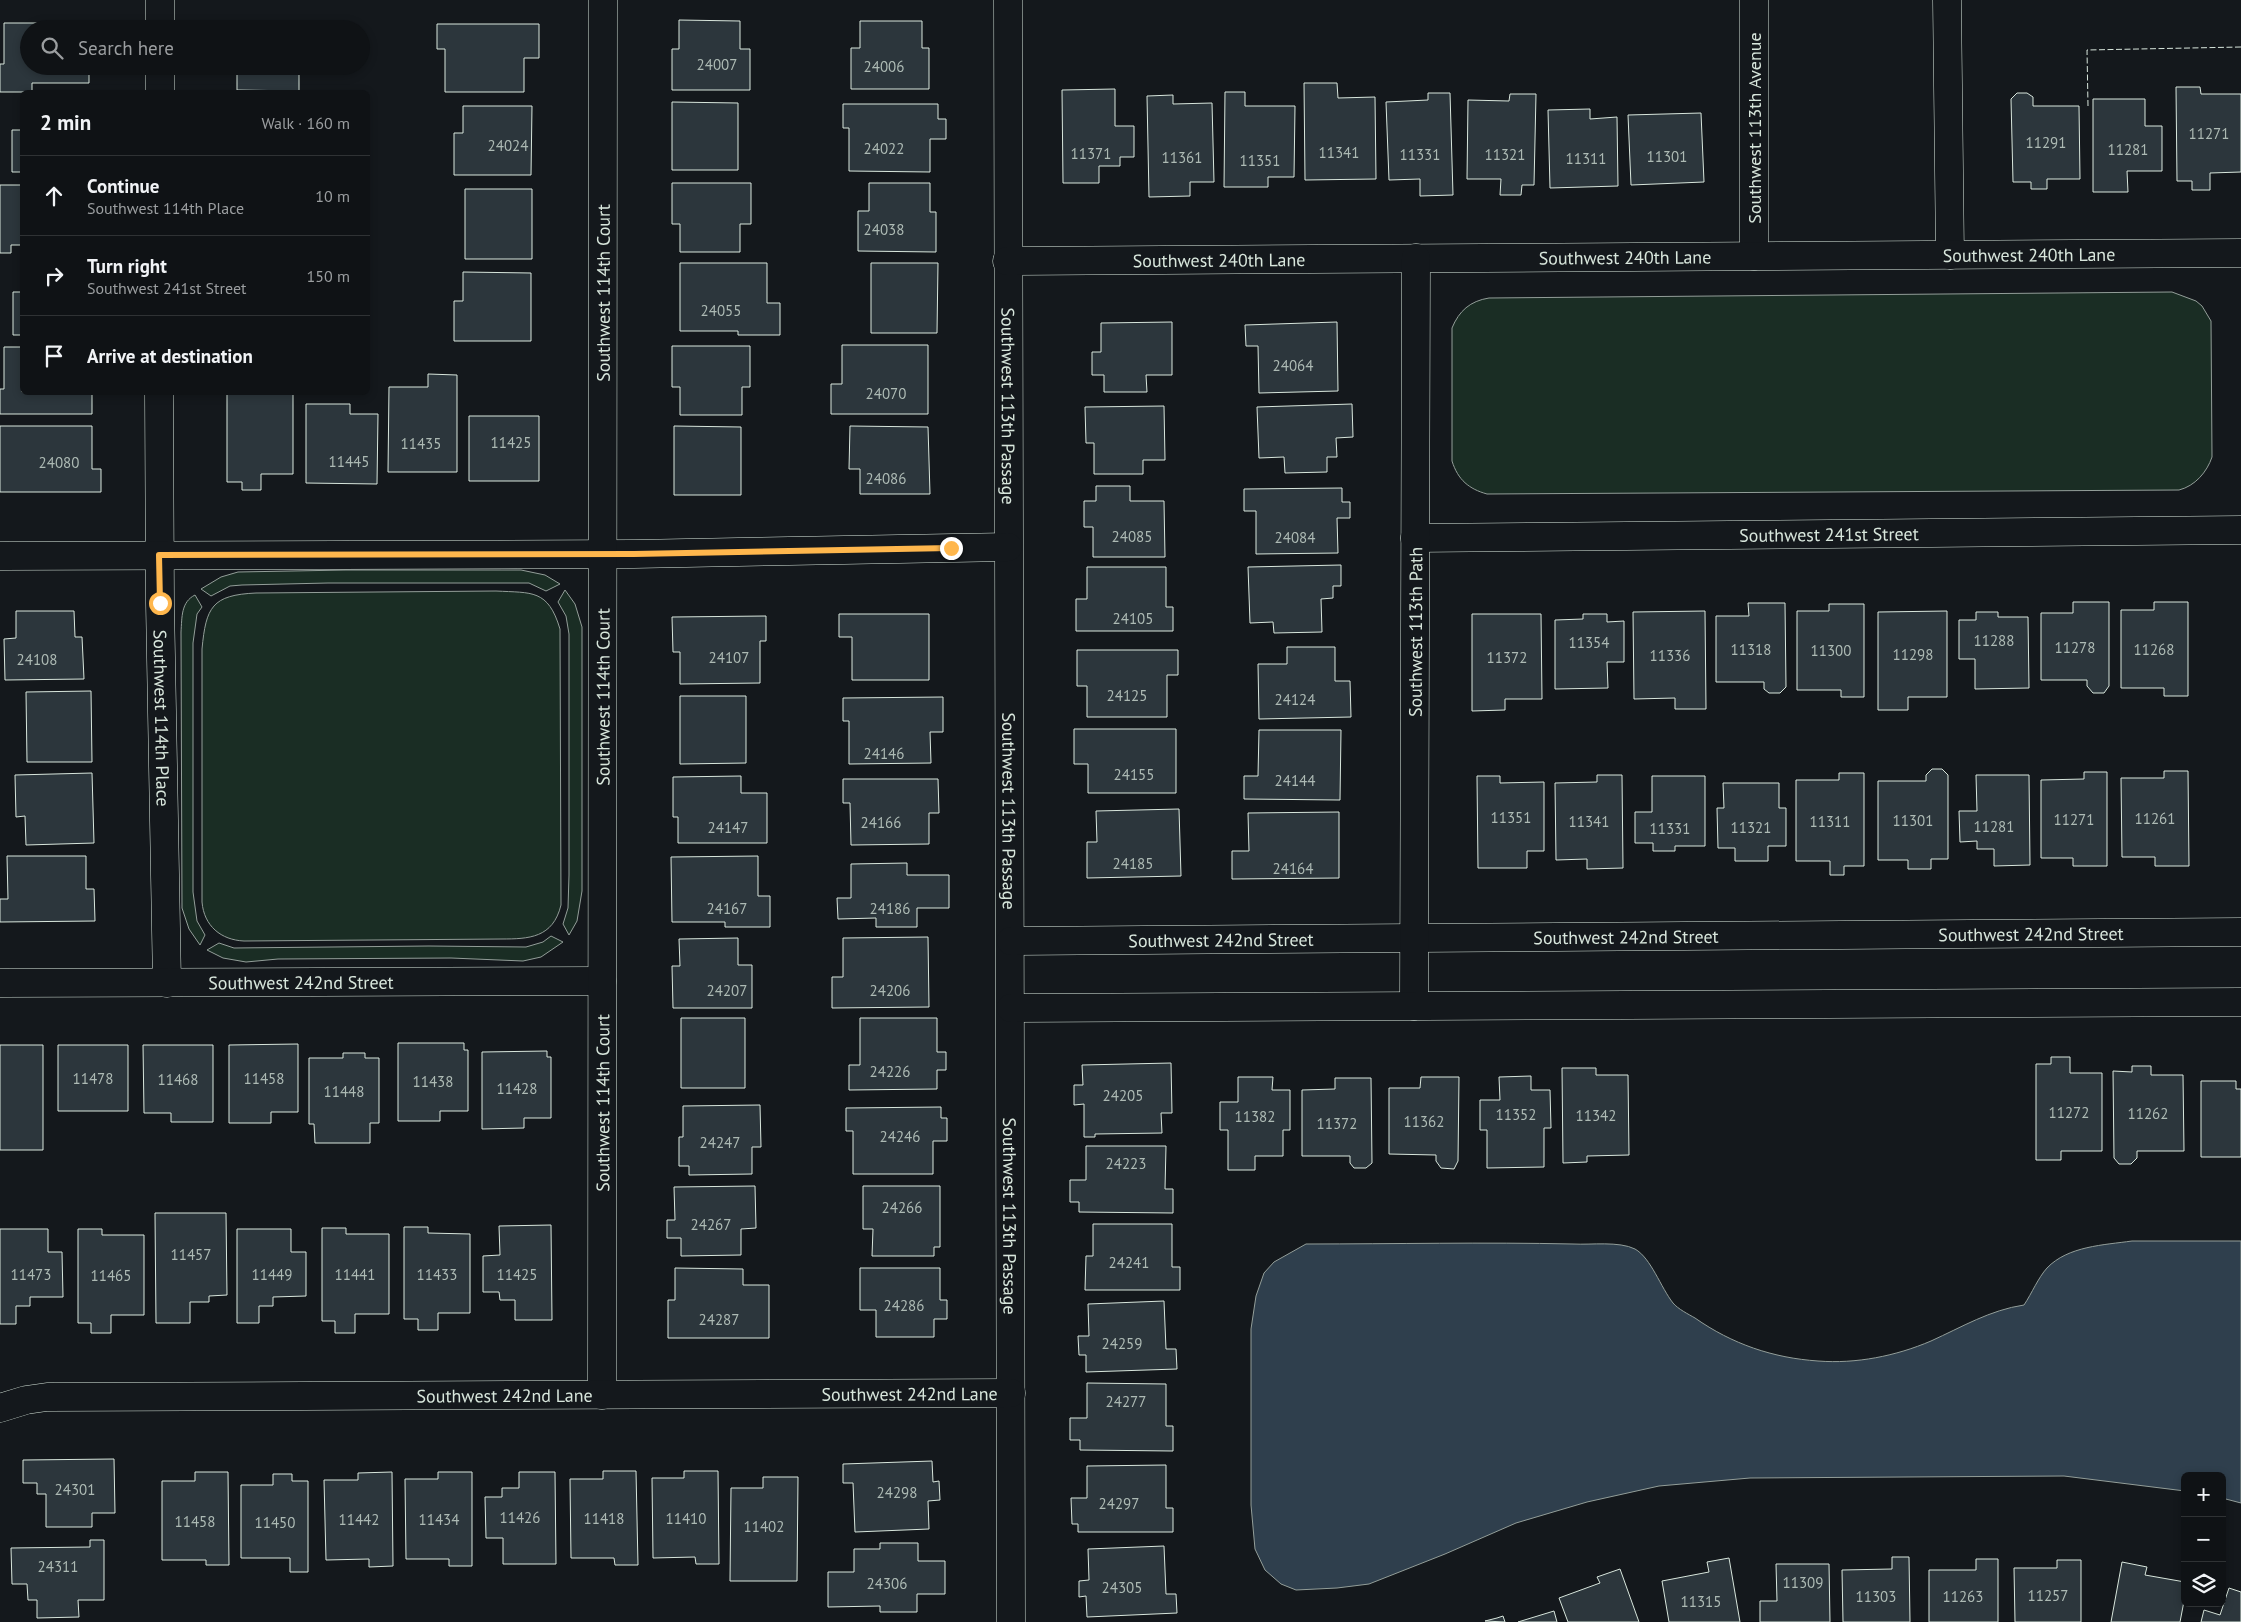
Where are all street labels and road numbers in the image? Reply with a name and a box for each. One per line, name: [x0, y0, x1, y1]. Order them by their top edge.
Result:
street label: Southwest 113th Avenue: [1743, 32, 1766, 224]
street label: Southwest 114th Court: [591, 204, 614, 382]
street label: Southwest 240th Lane: [1943, 242, 2115, 266]
street label: Southwest 240th Lane: [1539, 245, 1711, 269]
street label: Southwest 240th Lane: [1133, 248, 1305, 272]
street label: Southwest 113th Passage: [997, 307, 1020, 505]
street label: Southwest 241st Street: [1739, 522, 1919, 546]
street label: Southwest 113th Path: [1403, 547, 1427, 717]
street label: Southwest 114th Court: [591, 608, 614, 786]
street label: Southwest 114th Place: [149, 629, 175, 807]
street label: Southwest 113th Passage: [998, 712, 1021, 910]
street label: Southwest 242nd Street: [1938, 921, 2124, 946]
street label: Southwest 242nd Street: [1533, 924, 1719, 949]
street label: Southwest 242nd Street: [1128, 927, 1314, 952]
street label: Southwest 242nd Street: [208, 970, 394, 994]
street label: Southwest 114th Court: [591, 1014, 614, 1192]
street label: Southwest 113th Passage: [999, 1117, 1022, 1315]
street label: Southwest 242nd Lane: [821, 1382, 998, 1405]
street label: Southwest 242nd Lane: [416, 1383, 593, 1407]

